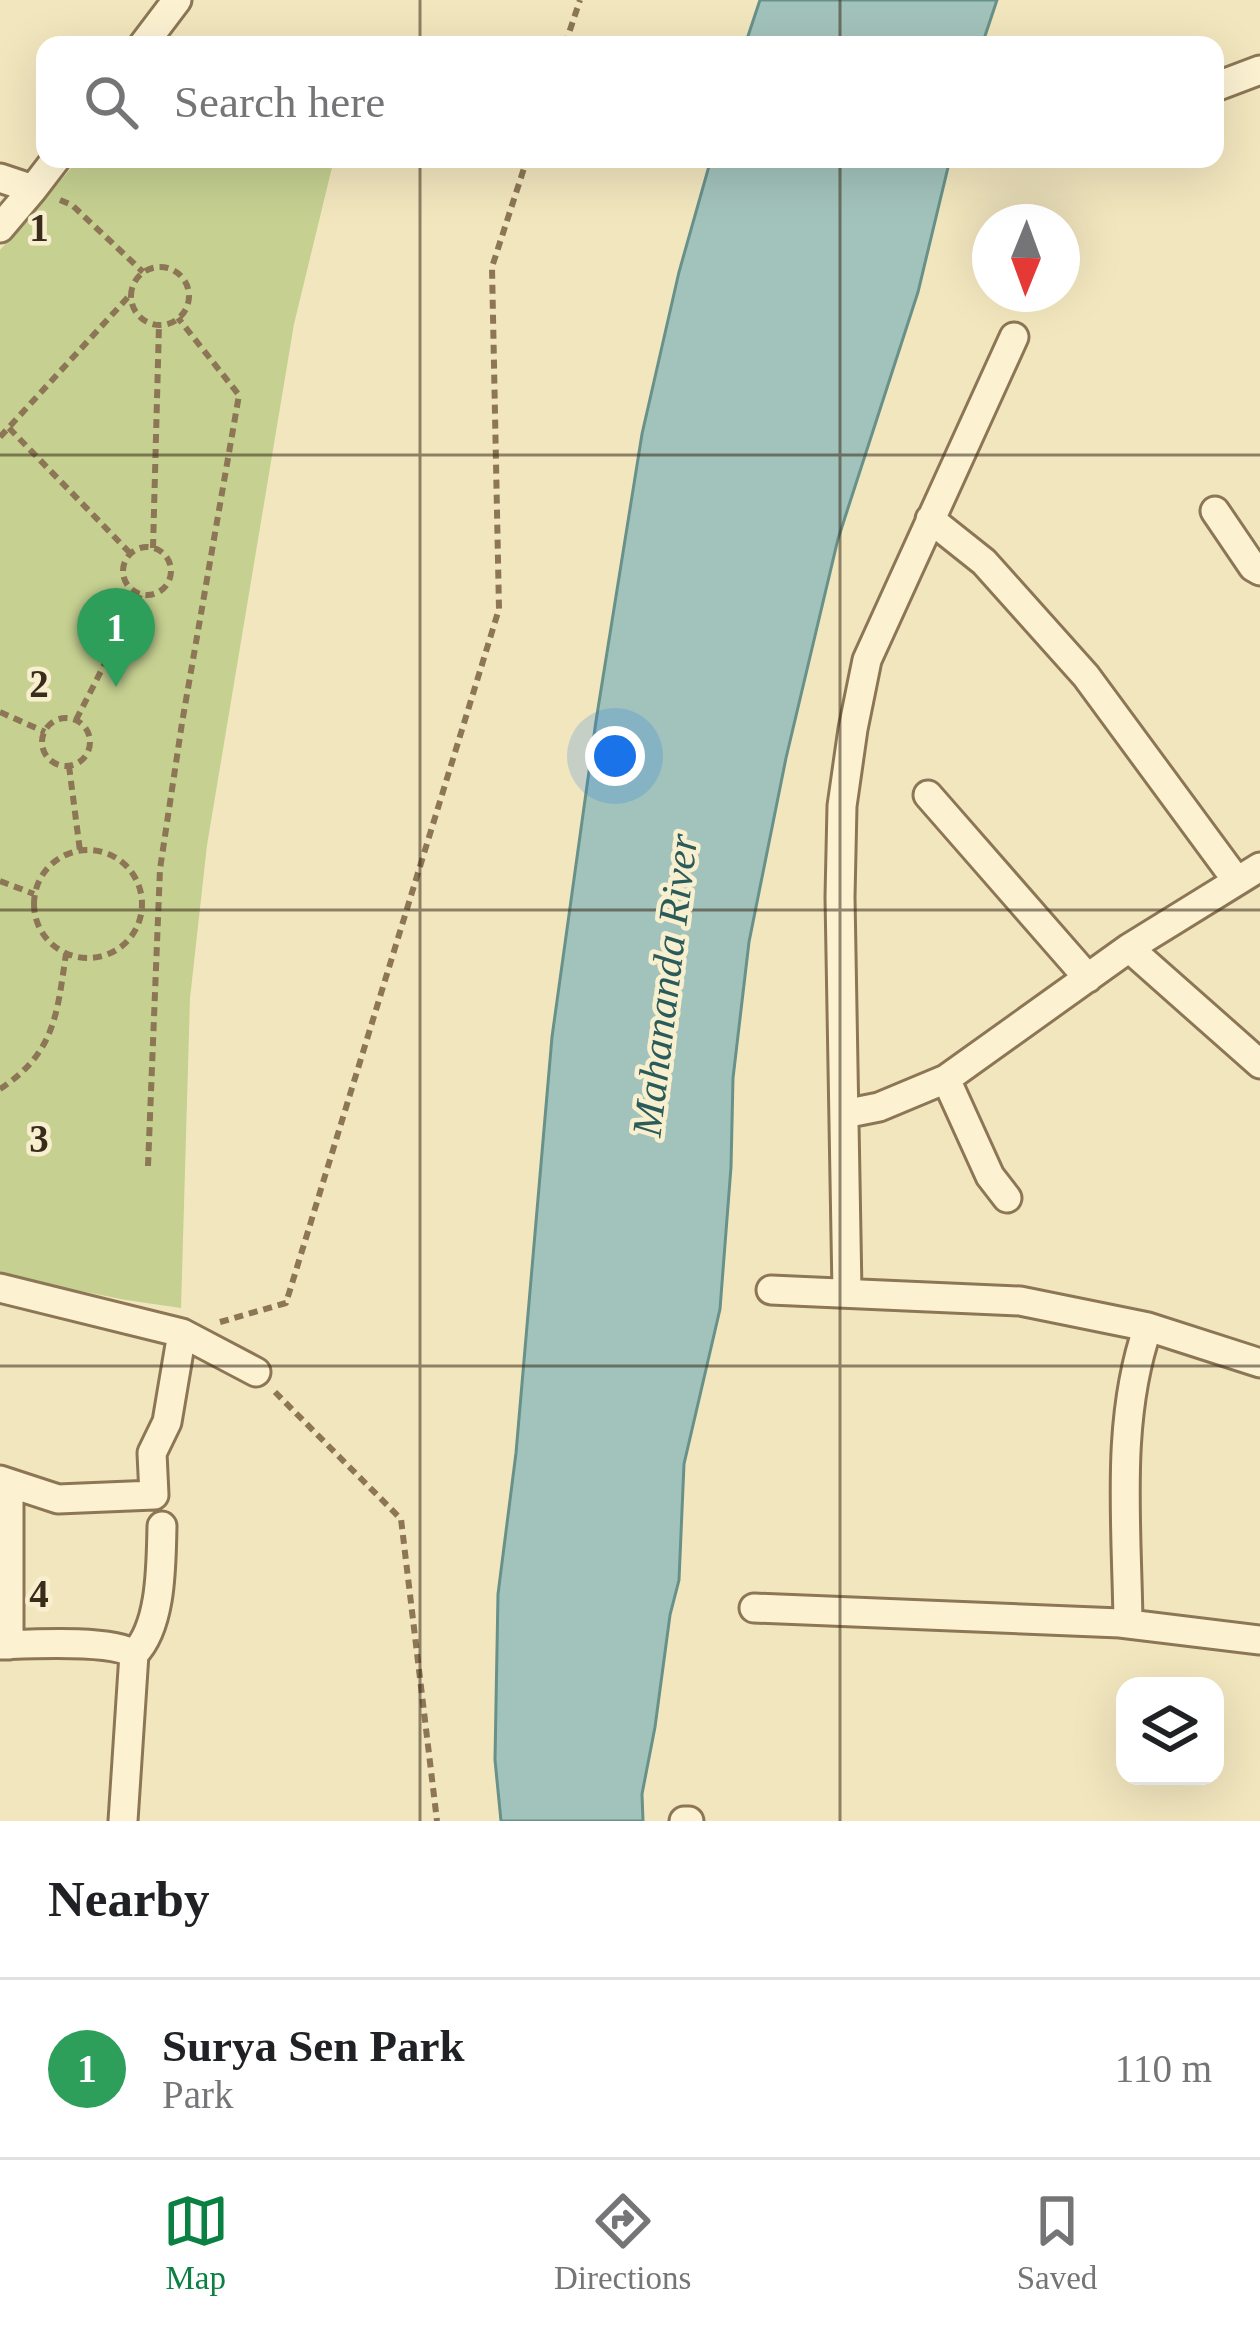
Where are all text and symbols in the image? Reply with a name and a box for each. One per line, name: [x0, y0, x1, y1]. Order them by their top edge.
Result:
search box: [36, 36, 1224, 168]
icon: search: [78, 69, 144, 135]
text: Search here: [174, 77, 385, 127]
north arrow: [972, 204, 1080, 312]
text: 1: [29, 206, 49, 249]
pin: 1: [77, 588, 155, 687]
text: 2: [29, 662, 49, 705]
your location: [585, 726, 645, 786]
water label: Mahananda River: [623, 831, 706, 1140]
text: 3: [29, 1117, 49, 1160]
text: 4: [29, 1572, 49, 1615]
map controls: [1116, 1677, 1224, 1785]
button: layers: [1116, 1677, 1224, 1785]
text: Nearby: [48, 1871, 209, 1927]
text: Surya Sen Park: [162, 2021, 465, 2071]
text: 1: [77, 2047, 97, 2090]
text: 110 m: [1115, 2047, 1212, 2090]
text: Park: [162, 2073, 234, 2116]
tab: Map: [163, 2188, 229, 2297]
tab: Directions: [554, 2188, 691, 2297]
tab: Saved: [1017, 2188, 1097, 2297]

